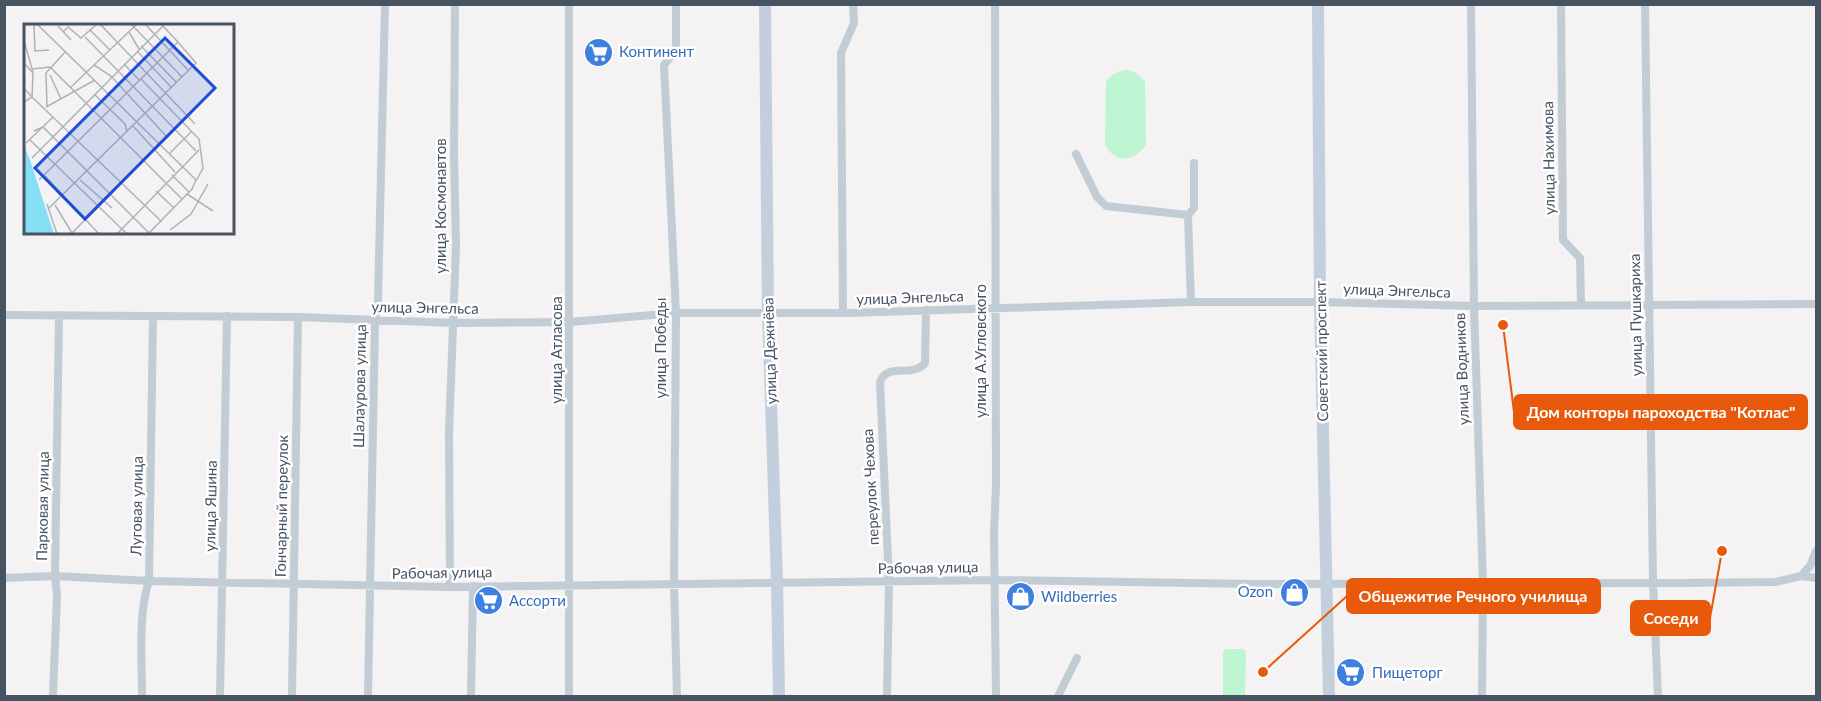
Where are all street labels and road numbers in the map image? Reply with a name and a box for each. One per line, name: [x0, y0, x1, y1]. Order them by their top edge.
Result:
street label: улица Нахимова: [1538, 101, 1558, 215]
street label: улица Космонавтов: [431, 138, 449, 274]
street label: улица Пушкариха: [1625, 253, 1645, 377]
street label: улица Энгельса: [1343, 279, 1451, 301]
street label: Советский проспект: [1311, 280, 1331, 422]
street label: улица А.Угловского: [971, 284, 989, 418]
street label: улица Энгельса: [856, 286, 964, 308]
street label: улица Атласова: [547, 296, 565, 404]
street label: улица Энгельса: [371, 297, 479, 317]
street label: улица Дежнёва: [758, 297, 780, 405]
street label: улица Победы: [651, 298, 669, 398]
street label: улица Водников: [1450, 313, 1472, 426]
street label: Шалаурова улица: [349, 324, 369, 448]
street label: переулок Чехова: [858, 428, 882, 546]
street label: Гончарный переулок: [271, 434, 291, 577]
street label: Парковая улица: [32, 451, 52, 561]
street label: Луговая улица: [126, 456, 146, 557]
street label: улица Яшина: [200, 460, 220, 552]
street label: Рабочая улица: [877, 557, 979, 577]
street label: Рабочая улица: [391, 562, 493, 582]

